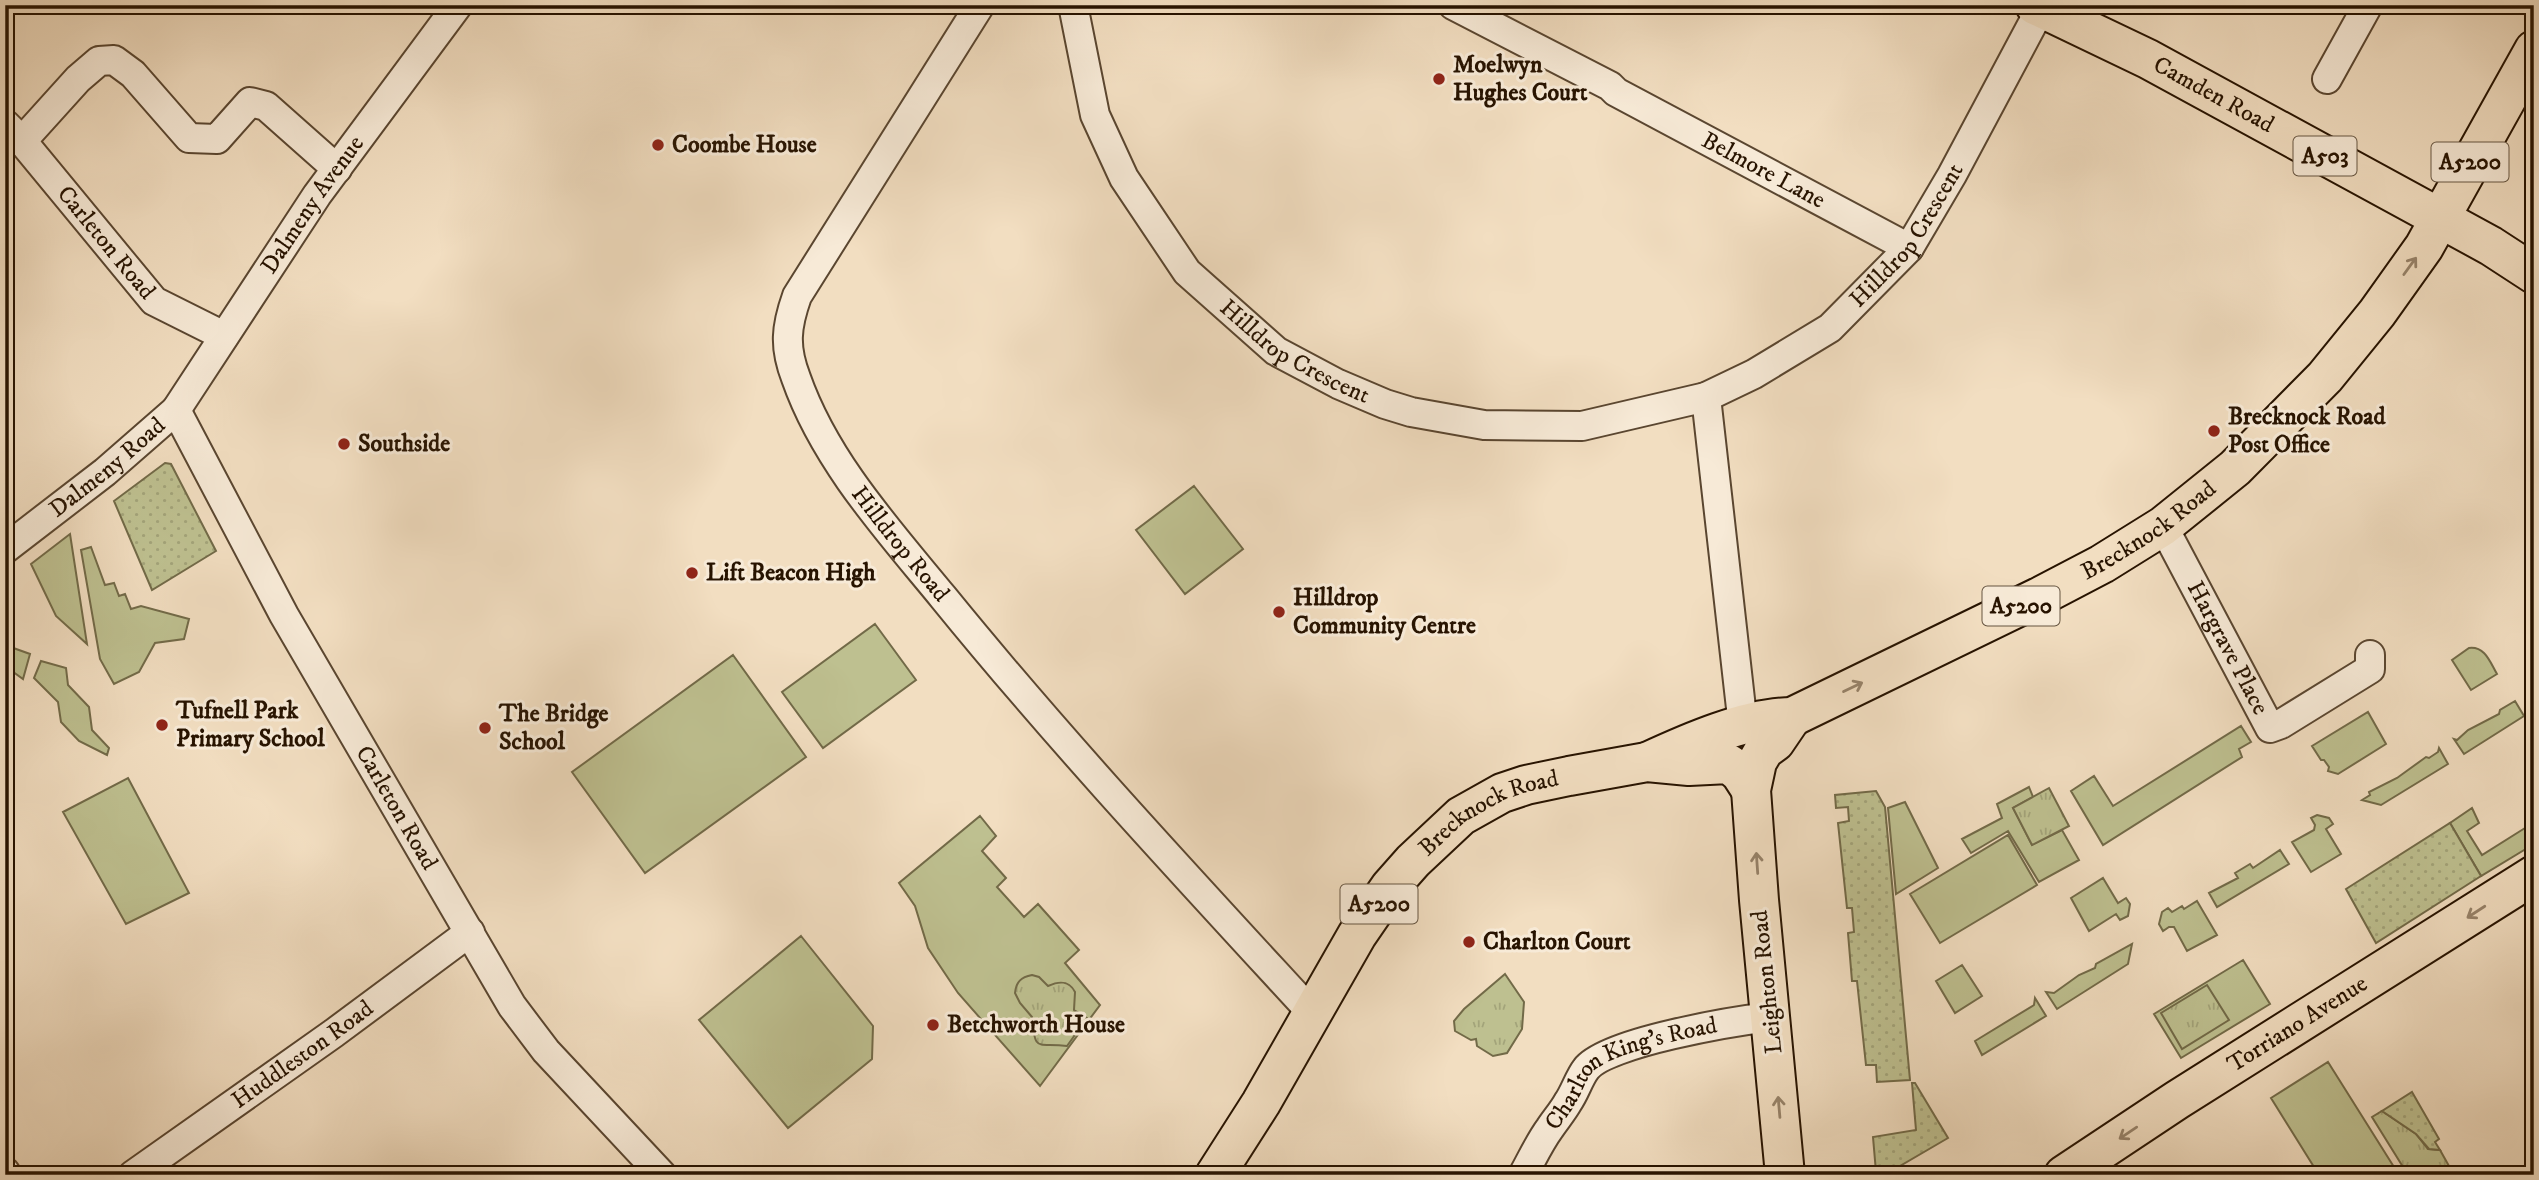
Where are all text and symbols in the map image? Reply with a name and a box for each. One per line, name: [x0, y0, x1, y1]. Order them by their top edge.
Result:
place label: Moelwyn Hughes Court: [1453, 50, 1588, 108]
street label: Camden Road: [2148, 50, 2279, 140]
marker: Moelwyn Hughes Court: [1431, 71, 1447, 87]
street label: Belmore Lane: [1696, 125, 1830, 216]
street label: Dalmeny Avenue: [254, 130, 371, 280]
place label: Coombe House: [672, 130, 817, 160]
road number: A503: [2294, 136, 2356, 176]
marker: Coombe House: [650, 137, 666, 153]
road number: A5200: [2432, 142, 2508, 182]
street label: Hilldrop Crescent: [1843, 158, 1971, 314]
street label: Carleton Road: [50, 180, 162, 306]
one-way arrow: [2403, 257, 2417, 276]
street label: Hilldrop Crescent: [1213, 293, 1374, 411]
place label: Brecknock Road Post Office: [2228, 402, 2386, 460]
street label: Dalmeny Road: [43, 411, 172, 524]
marker: Brecknock Road Post Office: [2206, 423, 2222, 439]
place label: Southside: [358, 429, 450, 459]
marker: Southside: [336, 436, 352, 452]
street label: Brecknock Road: [2076, 474, 2222, 587]
street label: Hilldrop Road: [844, 480, 956, 608]
place label: Lift Beacon High: [706, 558, 876, 588]
marker: Lift Beacon High: [684, 565, 700, 581]
street label: Hargrave Place: [2180, 576, 2275, 720]
place label: Hilldrop Community Centre: [1293, 583, 1476, 641]
road number: A5200: [1982, 586, 2060, 626]
marker: Hilldrop Community Centre: [1271, 604, 1287, 620]
one-way arrow: [1842, 679, 1863, 693]
place label: Tufnell Park Primary School: [175, 696, 325, 754]
place label: The Bridge School: [498, 699, 609, 757]
marker: Tufnell Park Primary School: [154, 717, 170, 733]
marker: The Bridge School: [477, 720, 493, 736]
street label: Carleton Road: [349, 740, 444, 875]
street label: Brecknock Road: [1412, 764, 1561, 863]
one-way arrow: [1750, 852, 1763, 875]
road number: A5200: [1340, 884, 1418, 923]
one-way arrow: [2467, 905, 2487, 919]
street label: Leighton Road: [1745, 909, 1789, 1055]
place label: Charlton Court: [1483, 927, 1631, 957]
marker: Charlton Court: [1461, 934, 1477, 950]
street label: Torriano Avenue: [2222, 969, 2373, 1079]
street label: Huddleston Road: [226, 994, 379, 1115]
place label: Betchworth House: [947, 1010, 1125, 1040]
street label: Charlton King's Road: [1538, 1010, 1720, 1136]
marker: Betchworth House: [925, 1017, 941, 1033]
one-way arrow: [1772, 1096, 1785, 1119]
one-way arrow: [2118, 1126, 2138, 1140]

